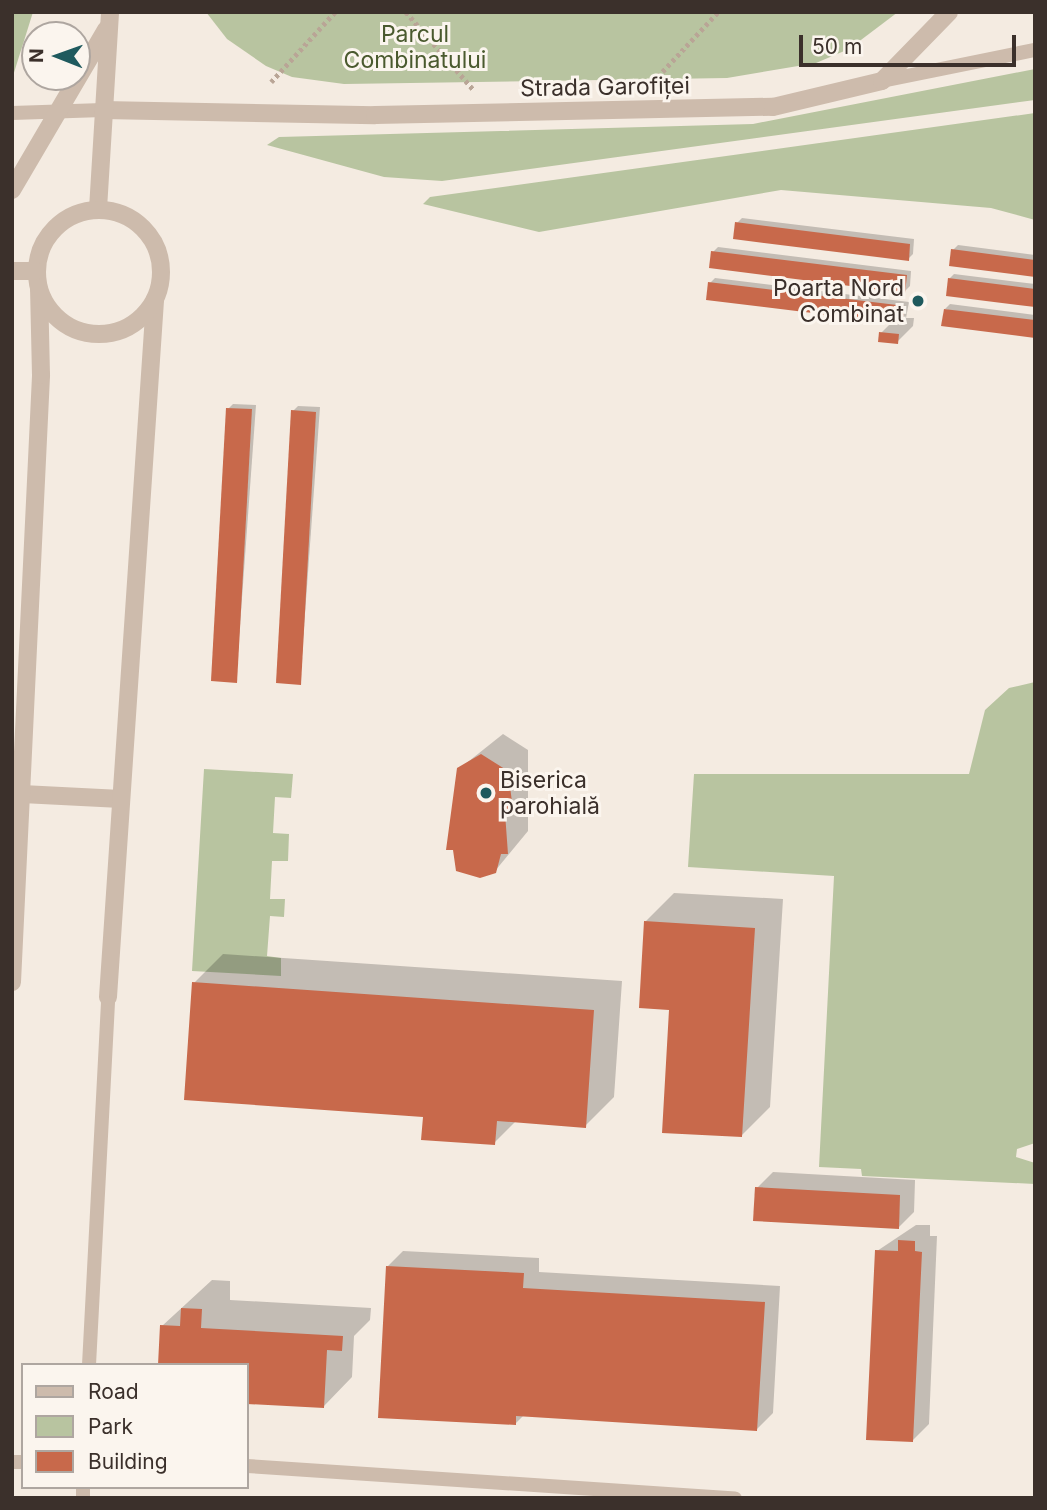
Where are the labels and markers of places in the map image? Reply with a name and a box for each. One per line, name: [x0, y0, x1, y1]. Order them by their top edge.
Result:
place label: Poarta Nord Combinat: [773, 274, 904, 328]
marker: Poarta Nord Combinat: [910, 293, 926, 309]
place label: Biserica parohială: [500, 766, 600, 820]
marker: Biserica parohială: [478, 785, 494, 801]

